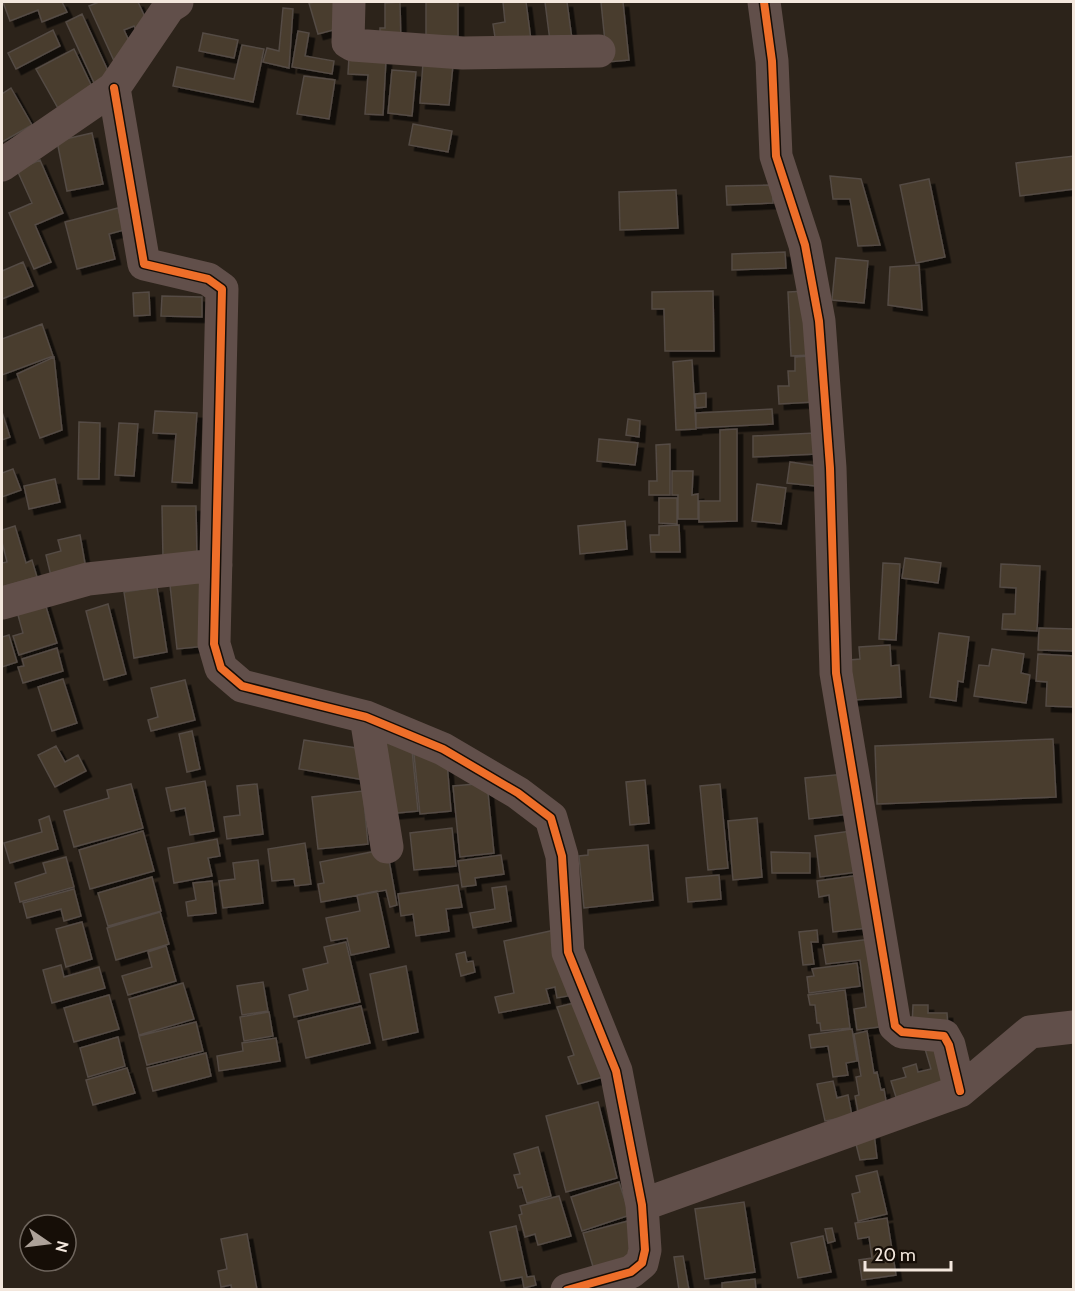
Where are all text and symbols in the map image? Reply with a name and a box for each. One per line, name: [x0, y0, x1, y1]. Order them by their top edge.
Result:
north arrow: [18, 1213, 78, 1273]
scale bar: [865, 1234, 950, 1272]
text: N: [51, 1239, 73, 1254]
text: 20 m: [874, 1244, 916, 1266]

